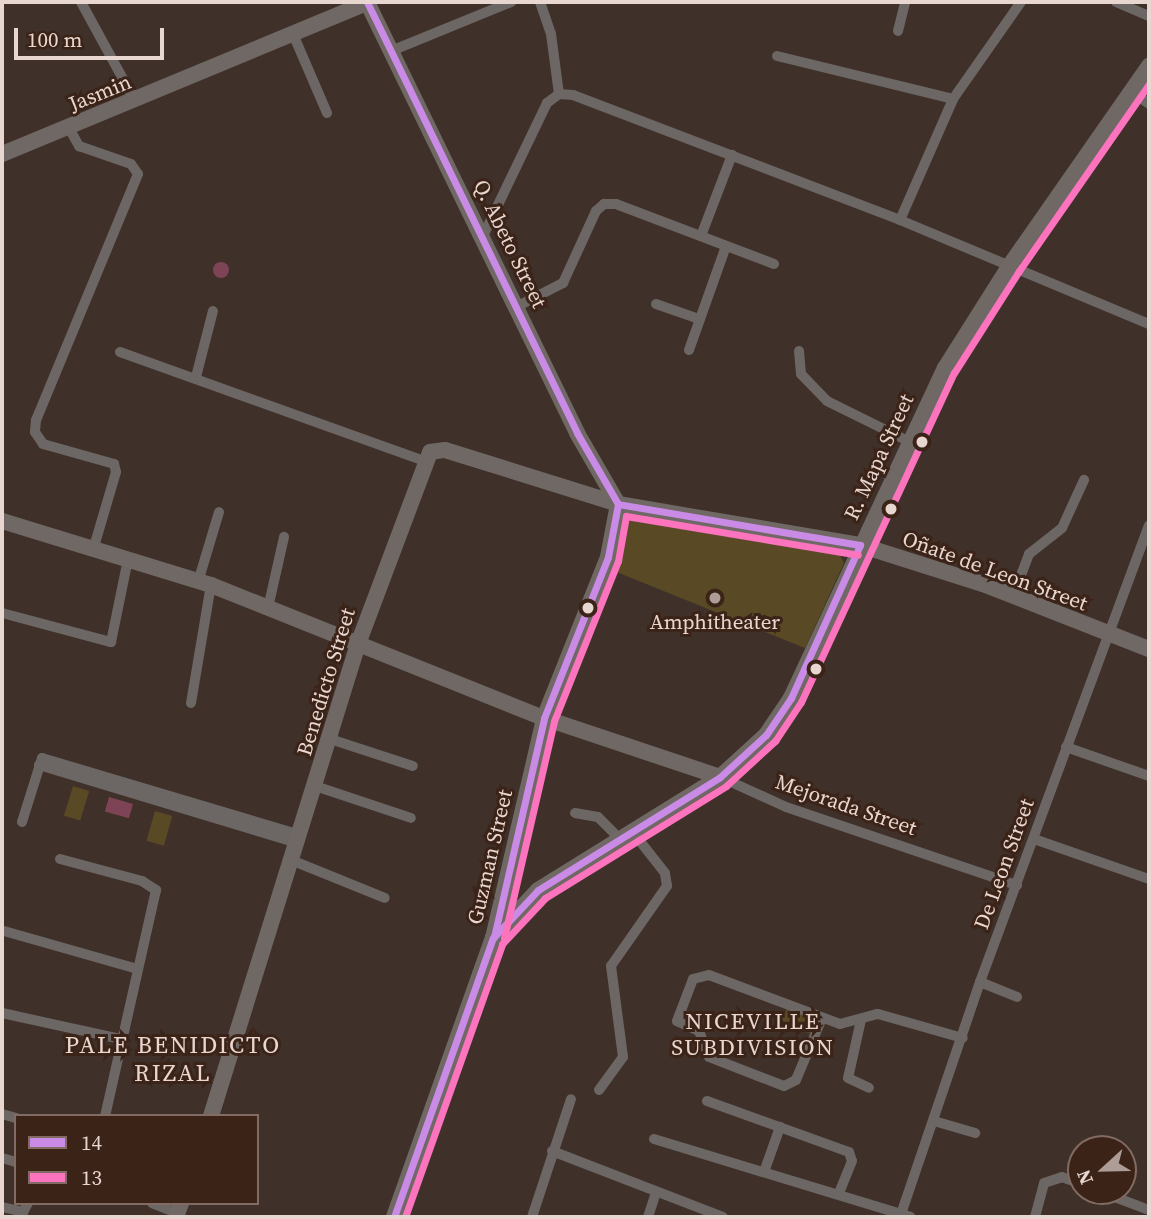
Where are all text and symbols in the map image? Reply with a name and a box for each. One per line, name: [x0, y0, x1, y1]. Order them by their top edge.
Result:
scale bar: [18, 14, 168, 58]
text: 100 m: [27, 25, 82, 54]
street label: Jasmin: [65, 69, 135, 117]
street label: Q. Abeto Street: [468, 176, 552, 312]
street label: R. Mapa Street: [839, 390, 919, 524]
unlabelled marker: [915, 435, 929, 449]
unlabelled marker: [884, 502, 898, 516]
street label: Oñate de Leon Street: [899, 526, 1091, 616]
marker: Amphitheater: [707, 590, 723, 606]
unlabelled marker: [581, 601, 595, 615]
street label: Benedicto Street: [292, 605, 360, 759]
place label: Amphitheater: [650, 609, 780, 635]
unlabelled marker: [809, 662, 823, 676]
street label: Mejorada Street: [772, 769, 920, 841]
street label: Guzman Street: [462, 787, 518, 927]
street label: De Leon Street: [969, 795, 1039, 933]
district label: NICEVILLE SUBDIVISION: [673, 1007, 833, 1061]
district label: PALE BENIDICTO RIZAL: [66, 1031, 280, 1087]
legend: [14, 1114, 259, 1205]
text: 14: [81, 1128, 102, 1157]
north arrow: [1067, 1135, 1137, 1205]
text: 13: [81, 1163, 102, 1192]
text: N: [1070, 1166, 1099, 1188]

